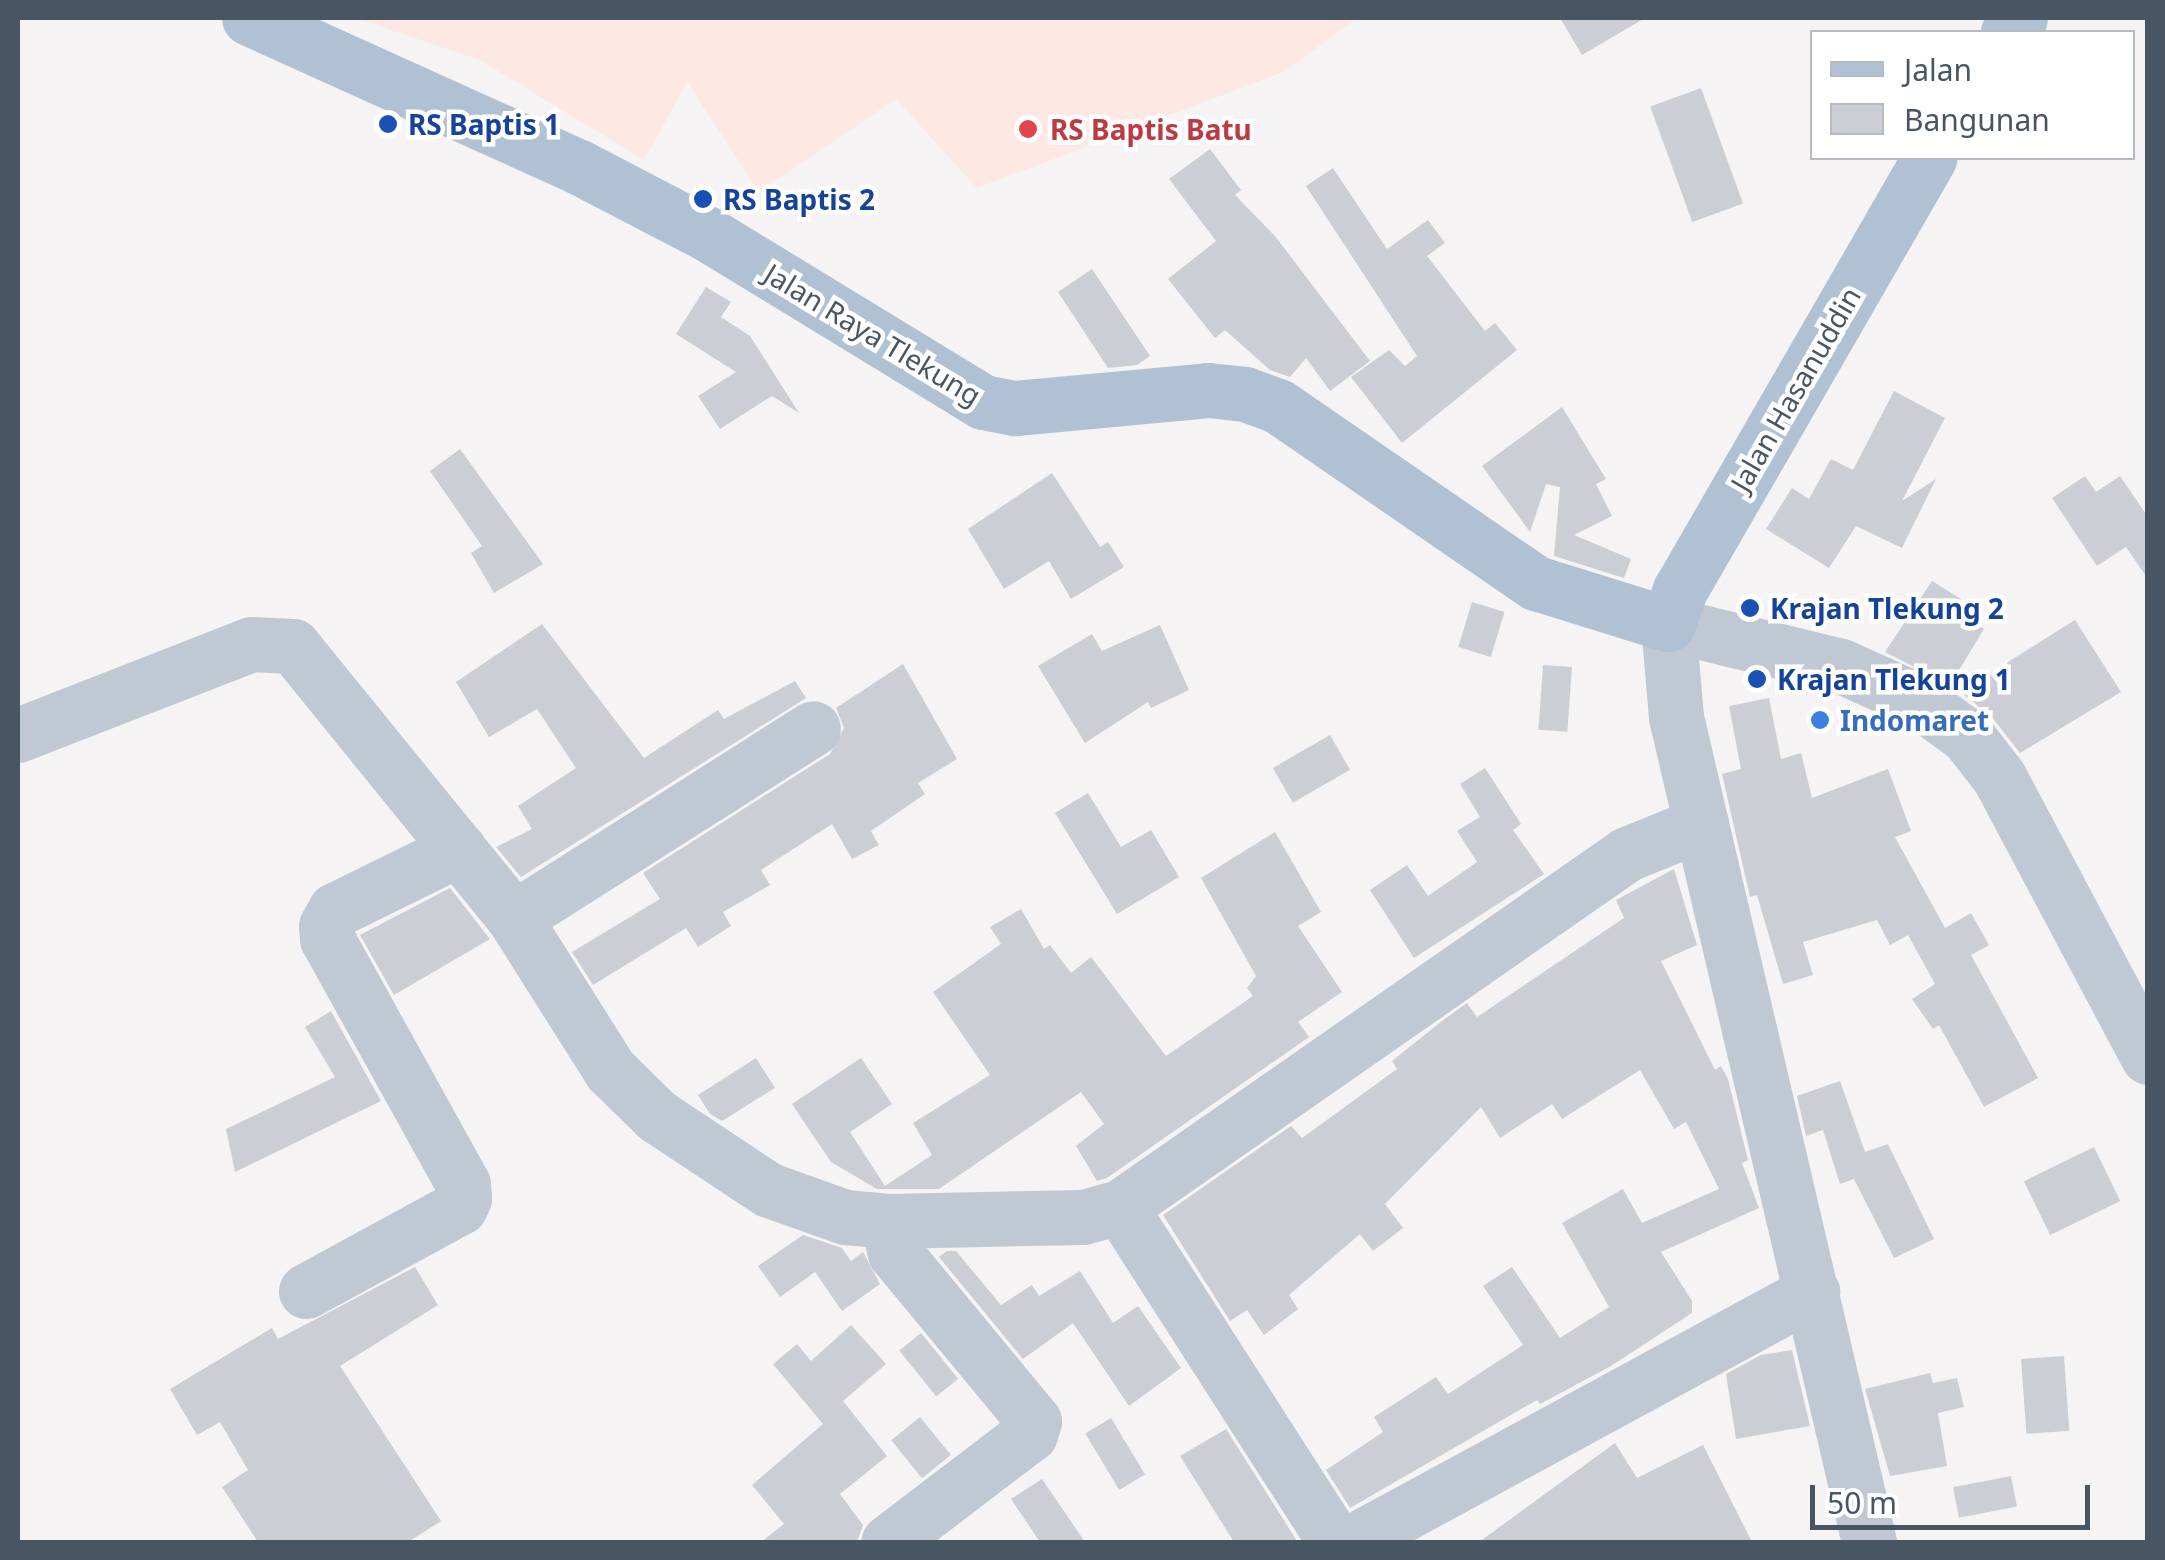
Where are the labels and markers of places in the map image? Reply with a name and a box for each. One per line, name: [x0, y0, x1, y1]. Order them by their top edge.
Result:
place label: RS Baptis 1: [408, 107, 560, 141]
place label: RS Baptis Batu: [1050, 112, 1252, 146]
marker: RS Baptis 1: [377, 113, 399, 135]
marker: RS Baptis Batu: [1015, 116, 1041, 142]
place label: RS Baptis 2: [723, 182, 875, 216]
marker: RS Baptis 2: [692, 188, 714, 210]
place label: Krajan Tlekung 2: [1770, 591, 2004, 625]
marker: Krajan Tlekung 2: [1739, 597, 1761, 619]
place label: Krajan Tlekung 1: [1777, 662, 2011, 696]
marker: Krajan Tlekung 1: [1746, 668, 1768, 690]
place label: Indomaret: [1840, 703, 1989, 737]
marker: Indomaret: [1809, 709, 1831, 731]

